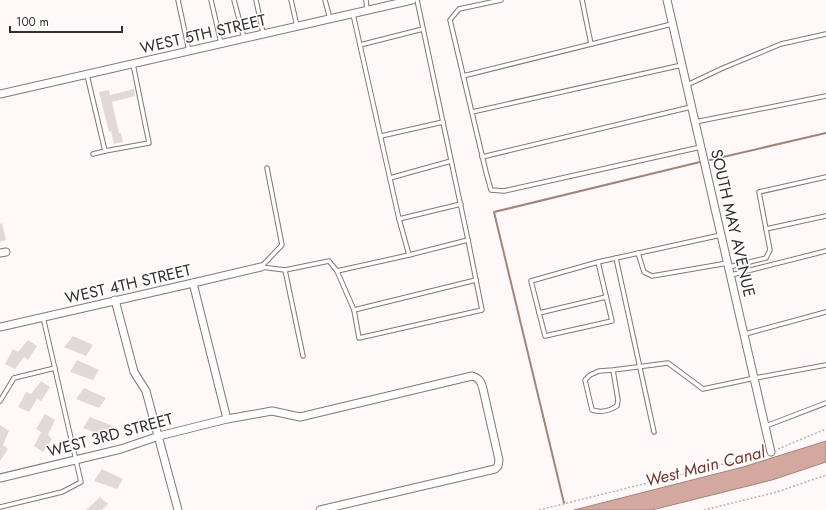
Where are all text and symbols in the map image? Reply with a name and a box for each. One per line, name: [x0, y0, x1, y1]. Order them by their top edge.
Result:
scale bar: [10, 8, 122, 34]
street label: WEST 5TH STREET: [138, 8, 269, 60]
text: 100 m: [16, 13, 49, 31]
street label: SOUTH MAY AVENUE: [705, 147, 761, 299]
street label: WEST 4TH STREET: [63, 258, 194, 310]
street label: WEST 3RD STREET: [45, 407, 176, 463]
water label: West Main Canal: [643, 439, 769, 492]

